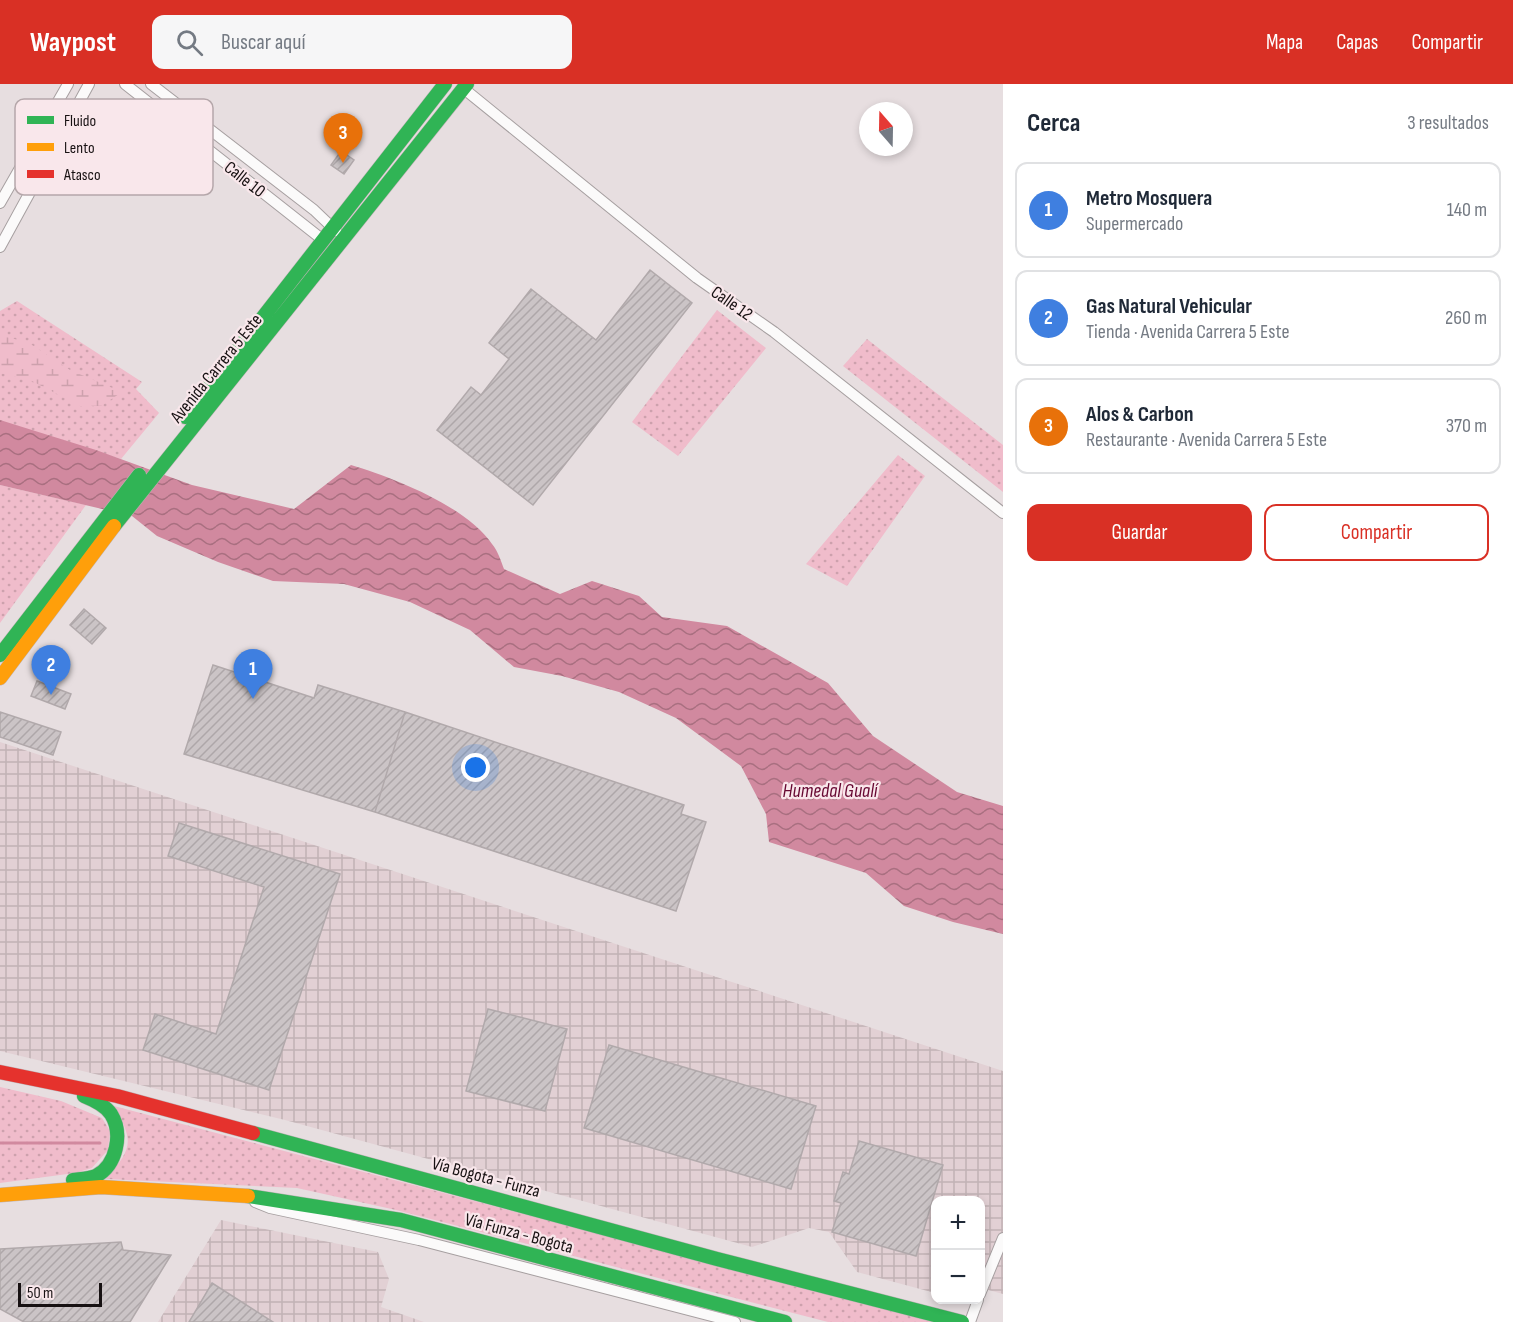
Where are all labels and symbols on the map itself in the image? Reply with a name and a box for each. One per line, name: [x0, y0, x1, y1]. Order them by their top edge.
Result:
legend: [15, 99, 213, 195]
north arrow: [859, 102, 913, 156]
text: Fluido: [64, 112, 96, 131]
pin: 3: [324, 113, 362, 163]
text: Lento: [64, 139, 95, 158]
street label: Calle 10: [220, 157, 269, 202]
text: Atasco: [63, 166, 101, 185]
street label: Calle 12: [707, 282, 757, 325]
street label: Avenida Carrera 5 Este: [166, 310, 267, 428]
pin: 2: [32, 646, 70, 695]
pin: 1: [234, 650, 272, 699]
your location: [461, 753, 490, 782]
water label: Humedal Gualí: [783, 779, 880, 803]
street label: Vía Bogota - Funza: [429, 1153, 542, 1202]
street label: Vía Funza - Bogota: [462, 1209, 575, 1258]
scale bar: [18, 1280, 102, 1308]

